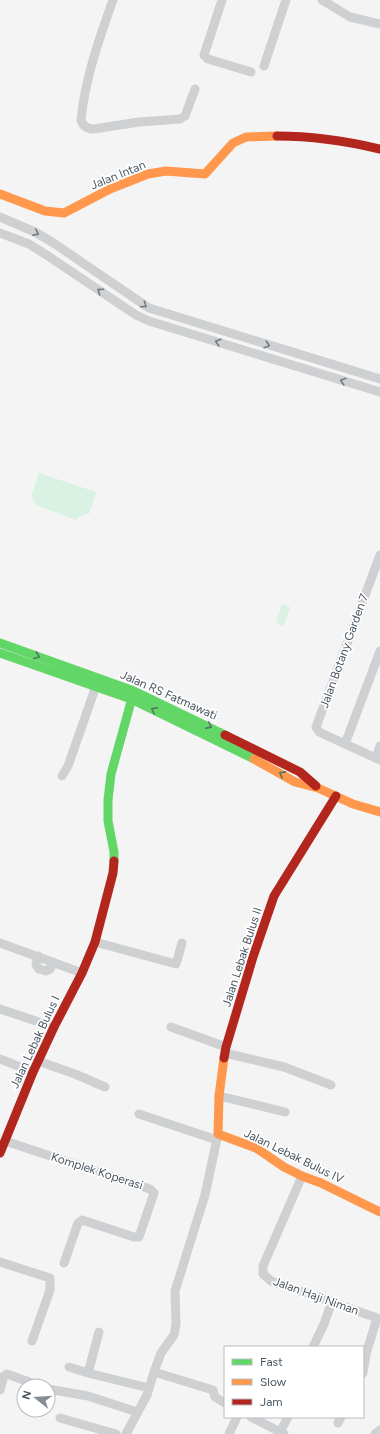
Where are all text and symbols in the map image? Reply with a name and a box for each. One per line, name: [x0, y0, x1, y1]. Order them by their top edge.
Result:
street label: Jalan Intan: [88, 158, 148, 192]
one-way arrow: [32, 228, 39, 236]
one-way arrow: [97, 288, 104, 296]
one-way arrow: [140, 300, 147, 308]
one-way arrow: [215, 338, 222, 347]
one-way arrow: [264, 340, 271, 349]
one-way arrow: [339, 377, 346, 386]
street label: Jalan Botany Garden 7: [317, 591, 371, 710]
one-way arrow: [33, 651, 40, 659]
street label: Jalan RS Fatmawati: [118, 667, 220, 723]
one-way arrow: [150, 707, 158, 715]
one-way arrow: [204, 721, 212, 729]
one-way arrow: [279, 772, 286, 779]
street label: Jalan Lebak Bulus II: [219, 905, 265, 1009]
street label: Jalan Lebak Bulus I: [7, 993, 63, 1091]
street label: Jalan Lebak Bulus IV: [242, 1126, 347, 1186]
street label: Komplek Koperasi: [49, 1150, 145, 1192]
street label: Jalan Haji Niman: [271, 1274, 361, 1318]
legend: [224, 1346, 364, 1418]
text: Fast: [260, 1355, 283, 1369]
text: Slow: [260, 1375, 287, 1389]
north arrow: [16, 1378, 56, 1418]
text: N: [19, 1389, 34, 1401]
text: Jam: [260, 1395, 283, 1409]

